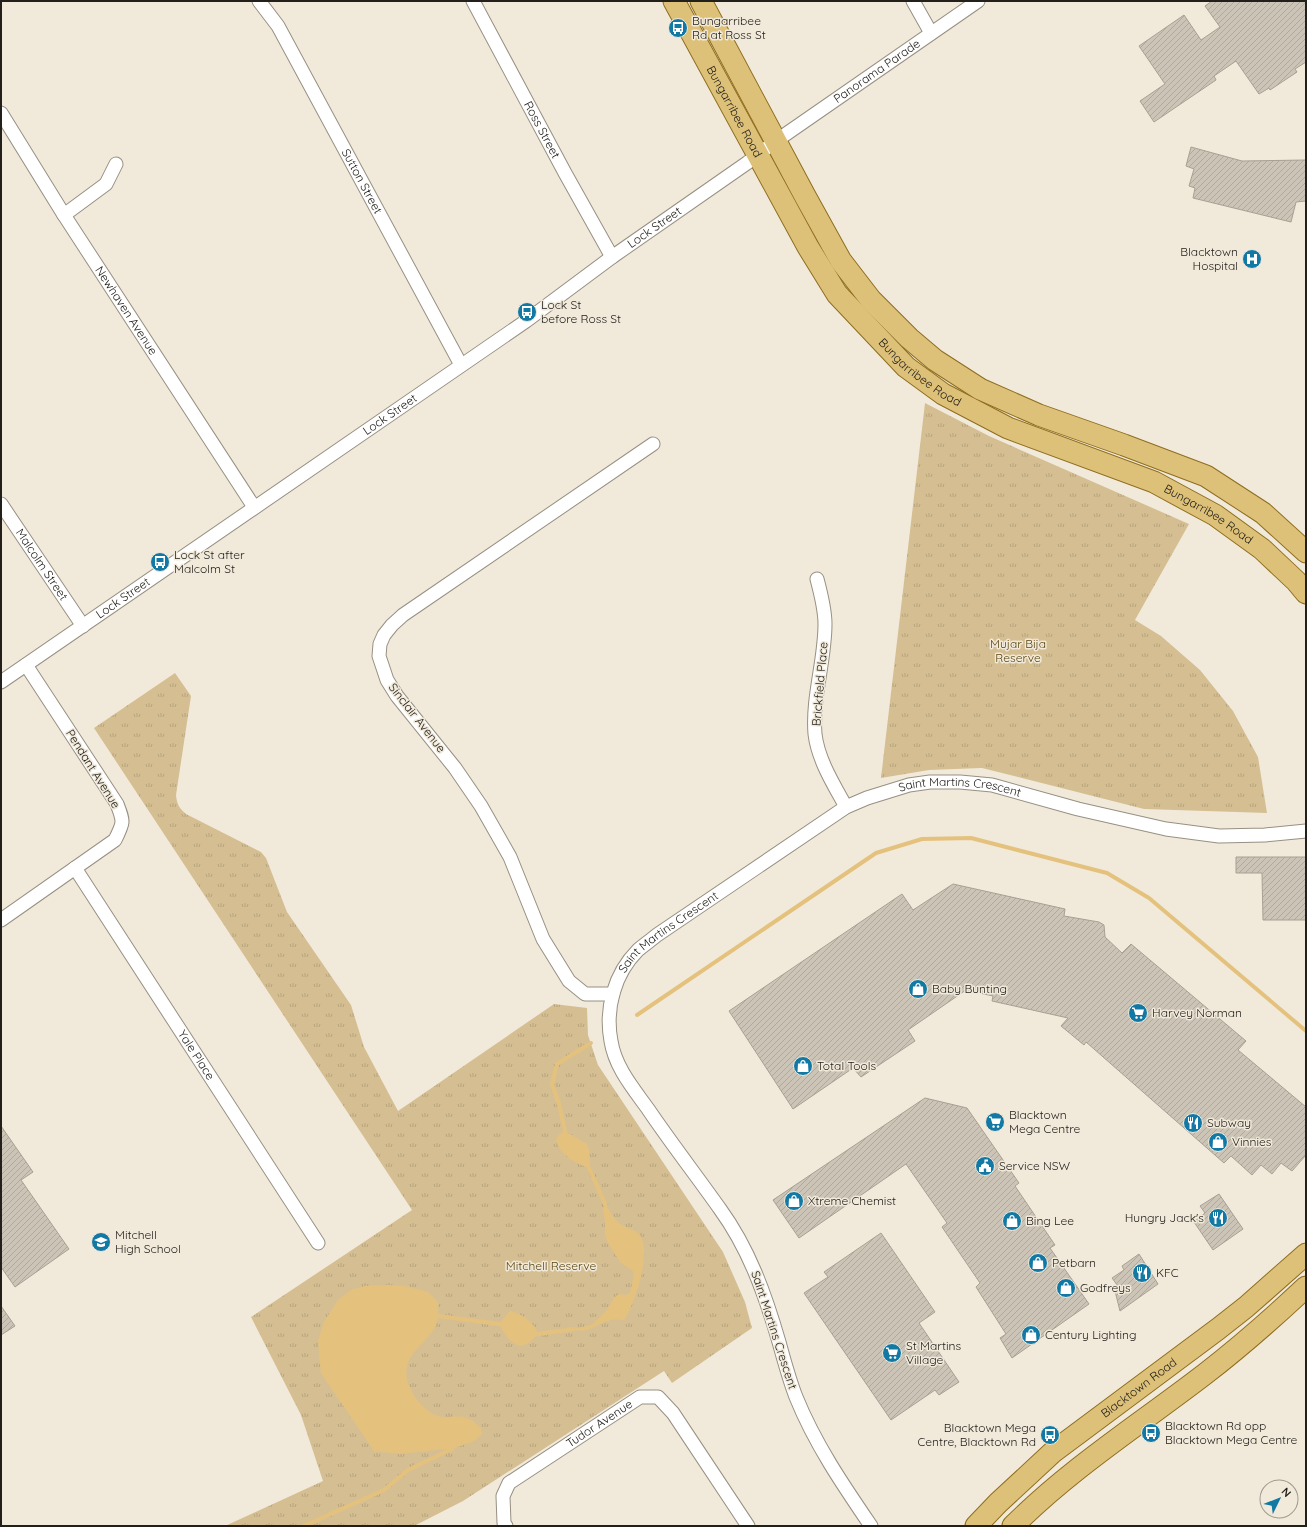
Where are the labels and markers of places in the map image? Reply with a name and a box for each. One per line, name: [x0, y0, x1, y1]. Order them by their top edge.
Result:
place label: Bungarribee Rd at Ross St: [692, 13, 766, 42]
bus stop icon: Bungarribee Rd at Ross St: [667, 17, 689, 39]
place label: Blacktown Hospital: [1180, 244, 1238, 273]
hospital icon: Blacktown Hospital: [1241, 248, 1263, 270]
place label: Lock St before Ross St: [541, 297, 621, 326]
bus stop icon: Lock St before Ross St: [516, 301, 538, 323]
place label: Lock St after Malcolm St: [174, 547, 245, 576]
bus stop icon: Lock St after Malcolm St: [149, 551, 171, 573]
shop icon: Baby Bunting: [907, 978, 929, 1000]
place label: Baby Bunting: [932, 981, 1007, 996]
supermarket icon: Harvey Norman: [1127, 1002, 1149, 1024]
place label: Harvey Norman: [1152, 1005, 1242, 1020]
shop icon: Total Tools: [792, 1055, 814, 1077]
place label: Total Tools: [817, 1058, 876, 1073]
place label: Blacktown Mega Centre: [1009, 1107, 1081, 1136]
supermarket icon: Blacktown Mega Centre: [984, 1111, 1006, 1133]
restaurant icon: Subway: [1182, 1112, 1204, 1134]
place label: Subway: [1207, 1115, 1251, 1130]
shop icon: Vinnies: [1207, 1131, 1229, 1153]
place label: Vinnies: [1232, 1134, 1272, 1149]
public building icon: Service NSW: [974, 1155, 996, 1177]
place label: Service NSW: [999, 1158, 1070, 1173]
shop icon: Xtreme Chemist: [783, 1190, 805, 1212]
place label: Xtreme Chemist: [808, 1193, 896, 1208]
restaurant icon: Hungry Jack's: [1207, 1207, 1229, 1229]
shop icon: Bing Lee: [1001, 1210, 1023, 1232]
place label: Hungry Jack's: [1125, 1210, 1204, 1225]
place label: Bing Lee: [1026, 1213, 1074, 1228]
place label: Mitchell High School: [115, 1227, 181, 1256]
school or university icon: Mitchell High School: [90, 1231, 112, 1253]
shop icon: Petbarn: [1027, 1252, 1049, 1274]
place label: Petbarn: [1052, 1255, 1096, 1270]
restaurant icon: KFC: [1131, 1262, 1153, 1284]
place label: KFC: [1156, 1265, 1179, 1280]
shop icon: Godfreys: [1055, 1277, 1077, 1299]
place label: Godfreys: [1080, 1280, 1131, 1295]
shop icon: Century Lighting: [1020, 1324, 1042, 1346]
place label: Century Lighting: [1045, 1327, 1136, 1342]
place label: St Martins Village: [906, 1338, 961, 1367]
supermarket icon: St Martins Village: [881, 1342, 903, 1364]
place label: Blacktown Rd opp Blacktown Mega Centre: [1165, 1418, 1298, 1447]
place label: Blacktown Mega Centre, Blacktown Rd: [917, 1420, 1036, 1449]
bus stop icon: Blacktown Rd opp Blacktown Mega Centre: [1140, 1422, 1162, 1444]
bus stop icon: Blacktown Mega Centre, Blacktown Rd: [1039, 1424, 1061, 1446]

